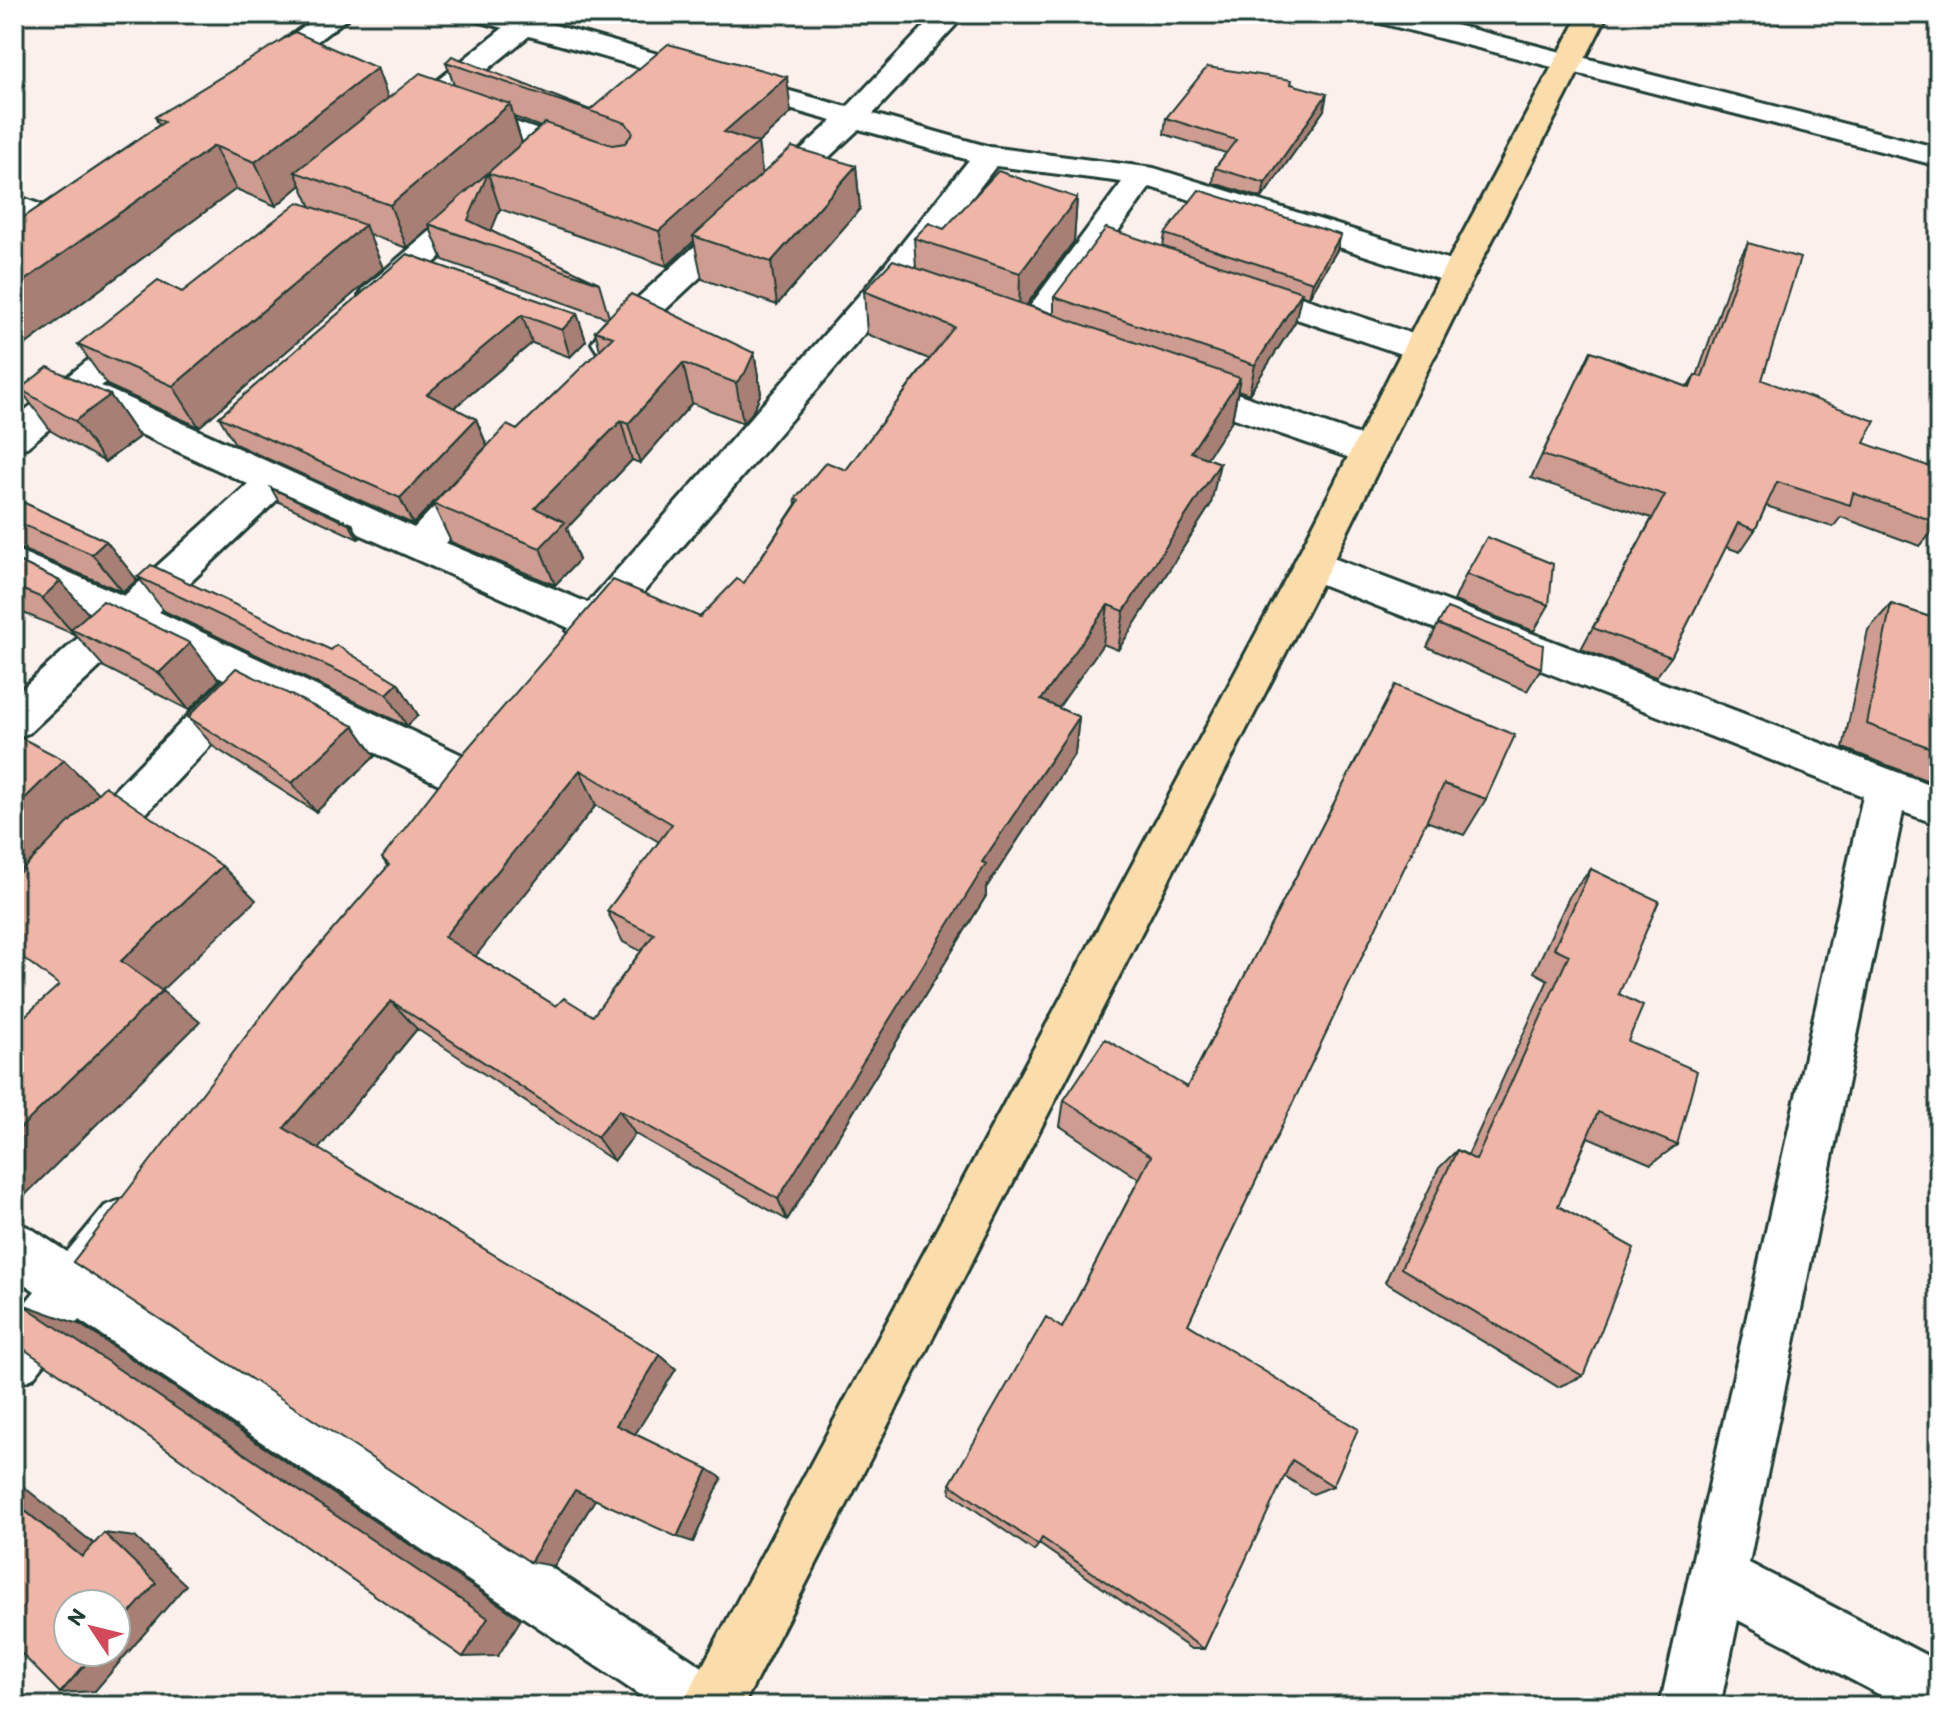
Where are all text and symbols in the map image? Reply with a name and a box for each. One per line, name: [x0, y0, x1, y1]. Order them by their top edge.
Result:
north arrow: [52, 1588, 132, 1668]
text: N: [61, 1603, 91, 1631]

